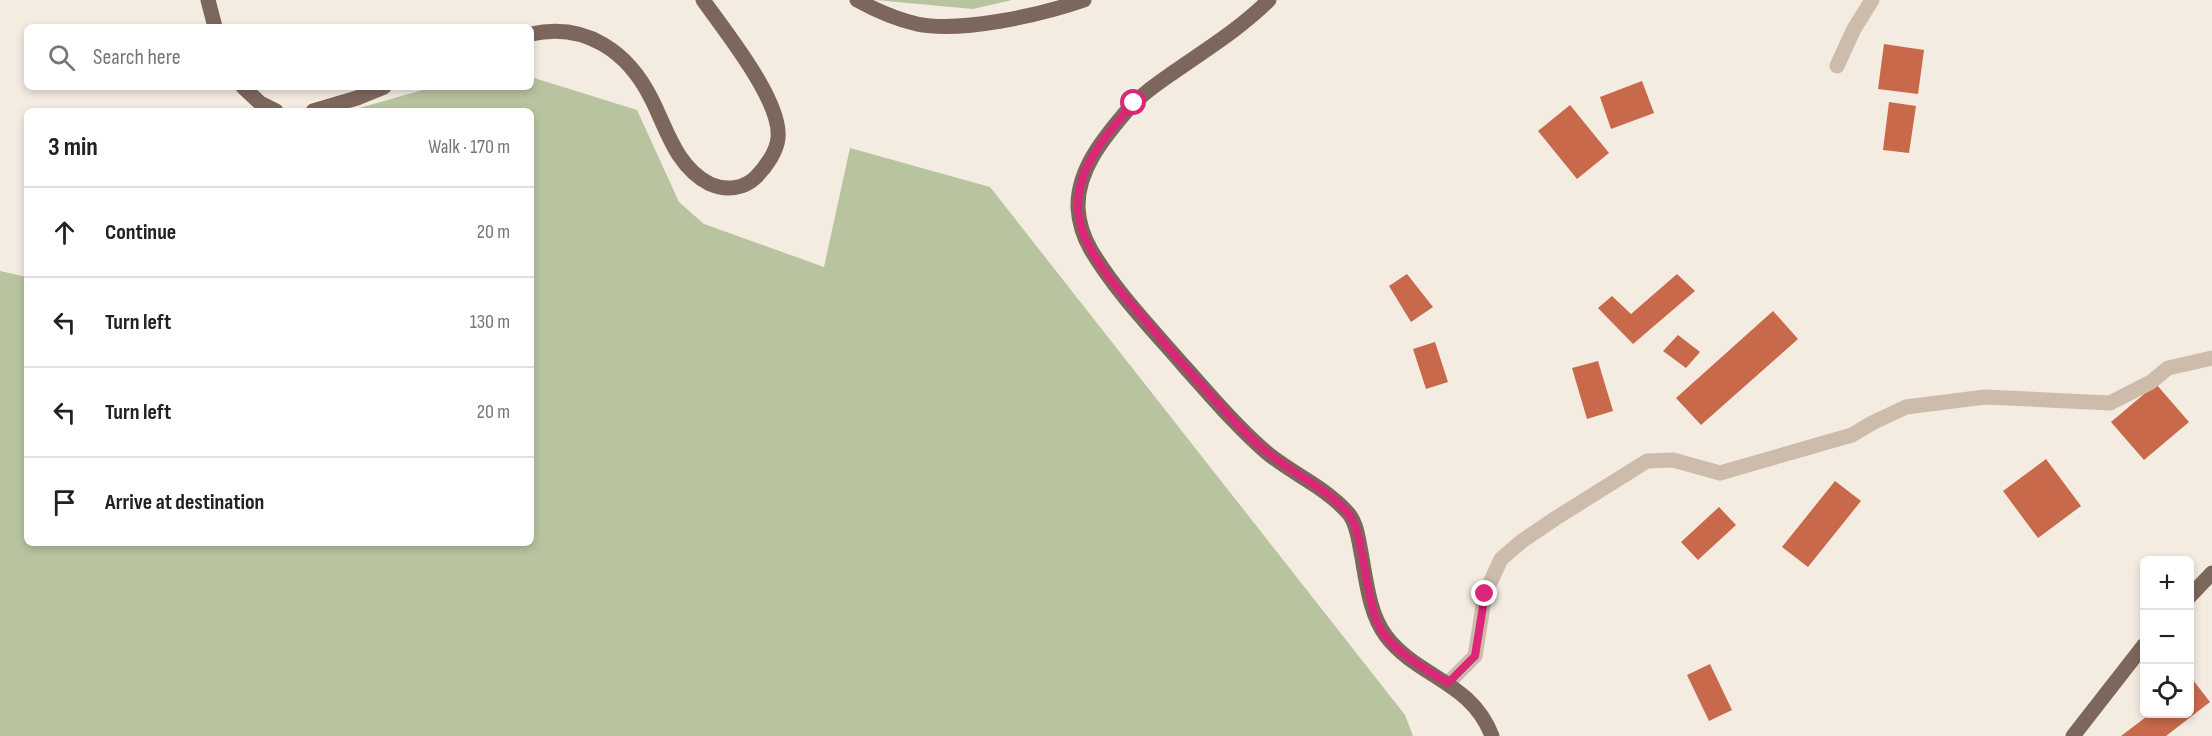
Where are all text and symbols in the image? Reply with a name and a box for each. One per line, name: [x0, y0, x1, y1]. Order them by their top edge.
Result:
search box: [24, 24, 534, 90]
icon: search: [45, 41, 78, 74]
text: Search here: [93, 44, 180, 71]
route start: [1120, 89, 1146, 115]
text: 3 min: [48, 132, 98, 163]
text: Walk · 170 m: [428, 135, 510, 159]
icon: ahead: [48, 216, 81, 249]
text: Continue: [105, 219, 176, 246]
text: 20 m: [477, 220, 510, 244]
icon: left: [48, 306, 81, 339]
text: Turn left: [105, 309, 171, 336]
text: 130 m: [470, 310, 510, 334]
icon: left: [48, 396, 81, 429]
text: Turn left: [105, 399, 171, 426]
text: 20 m: [477, 400, 510, 424]
icon: arrive: [48, 486, 81, 519]
text: Arrive at destination: [105, 489, 264, 516]
map controls: [2140, 556, 2194, 718]
button: +: [2140, 556, 2194, 610]
route end: [1471, 580, 1497, 606]
button: −: [2140, 610, 2194, 664]
button: locate: [2140, 664, 2194, 718]

